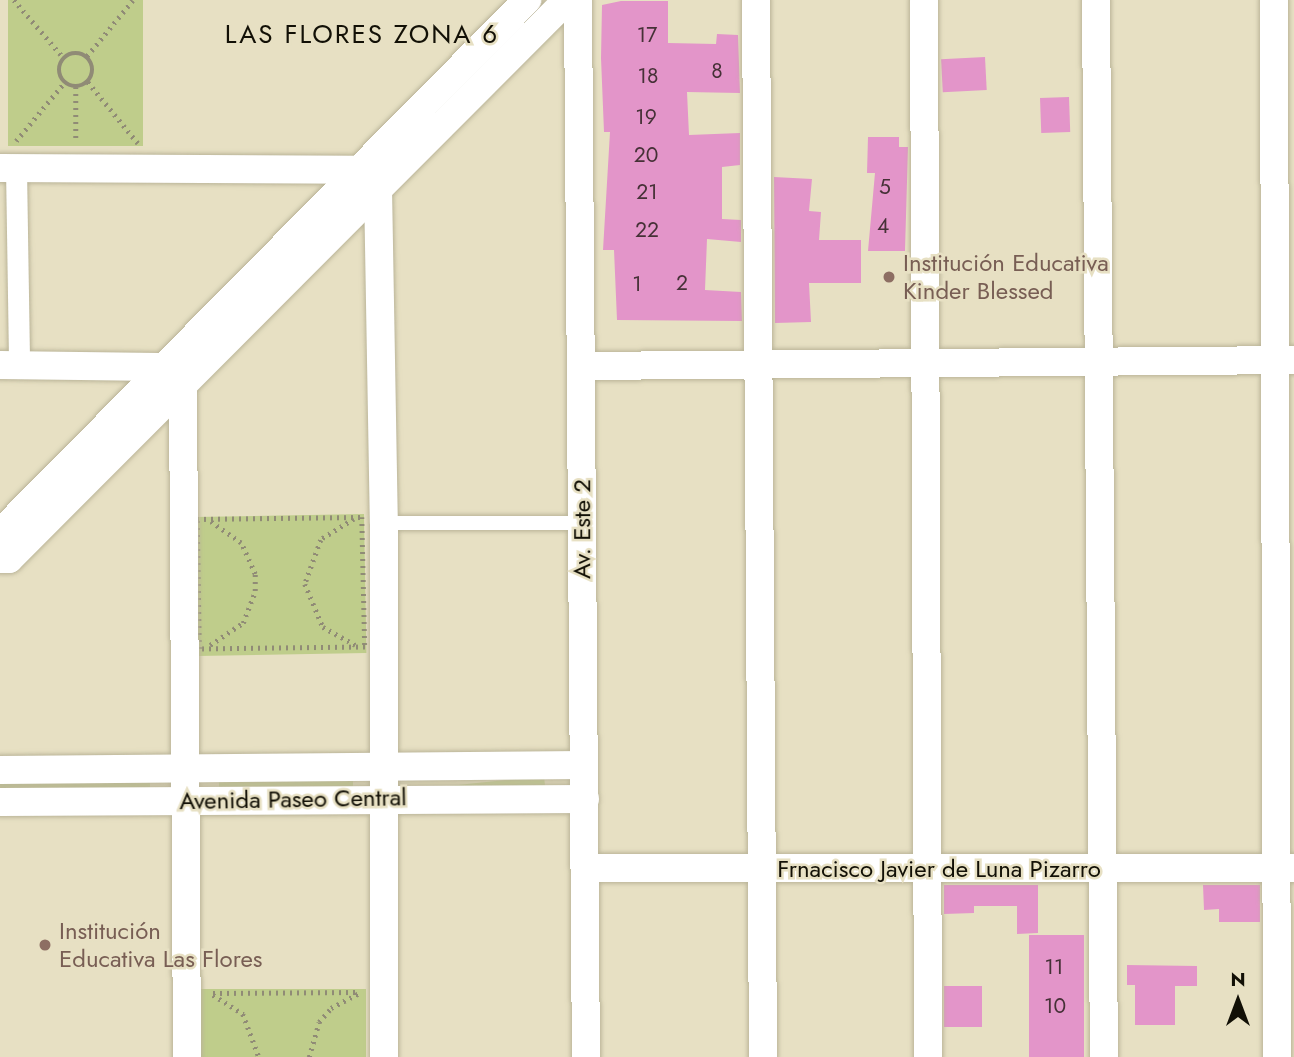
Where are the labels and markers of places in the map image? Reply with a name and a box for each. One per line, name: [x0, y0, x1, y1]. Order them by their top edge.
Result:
place label: Institución Educativa Kinder Blessed: [903, 249, 1109, 305]
marker: Institución Educativa Kinder Blessed: [881, 269, 897, 285]
place label: Institución Educativa Las Flores: [59, 917, 263, 973]
marker: Institución Educativa Las Flores: [37, 937, 53, 953]

